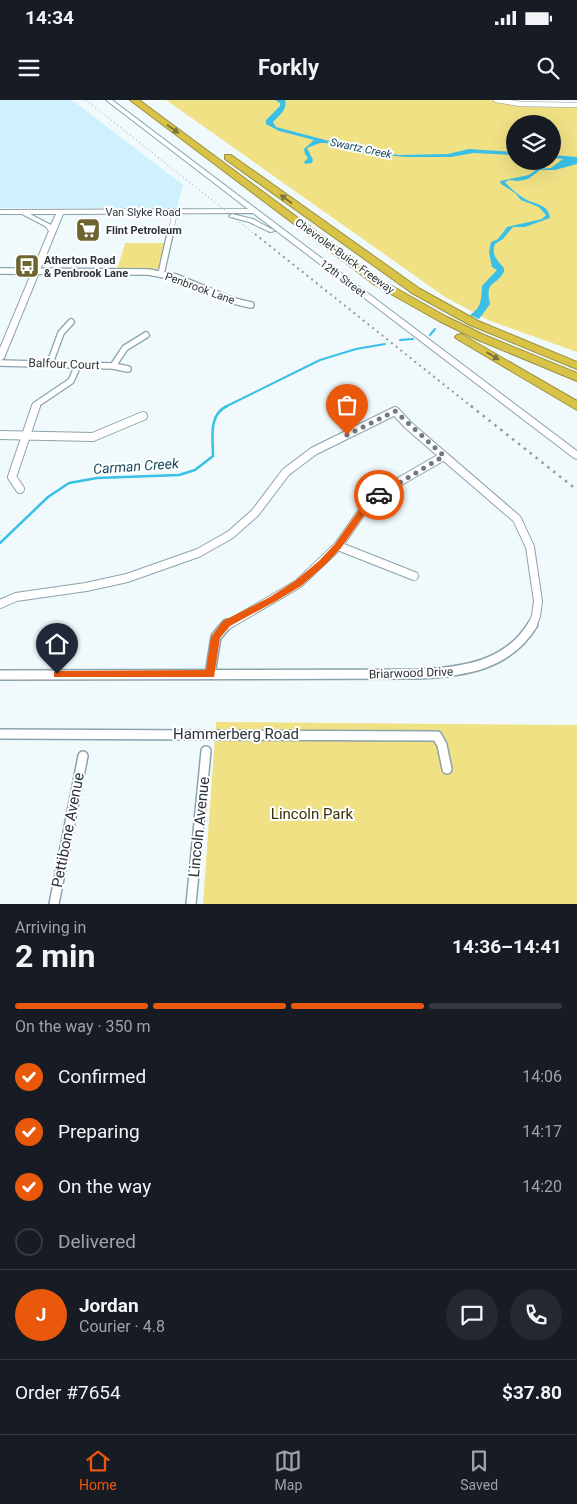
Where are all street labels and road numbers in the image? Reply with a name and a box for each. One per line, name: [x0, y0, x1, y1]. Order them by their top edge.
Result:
street label: Van Slyke Road: [105, 206, 181, 219]
street label: Chevrolet-Buick Freeway: [293, 216, 398, 297]
street label: 12th Street: [317, 257, 368, 300]
street label: Penbrook Lane: [163, 270, 237, 307]
street label: Balfour Court: [28, 356, 100, 372]
street label: Briarwood Drive: [369, 665, 453, 681]
street label: Hammerberg Road: [173, 725, 299, 743]
street label: Pettibone Avenue: [48, 771, 88, 889]
street label: Lincoln Avenue: [185, 776, 213, 878]

